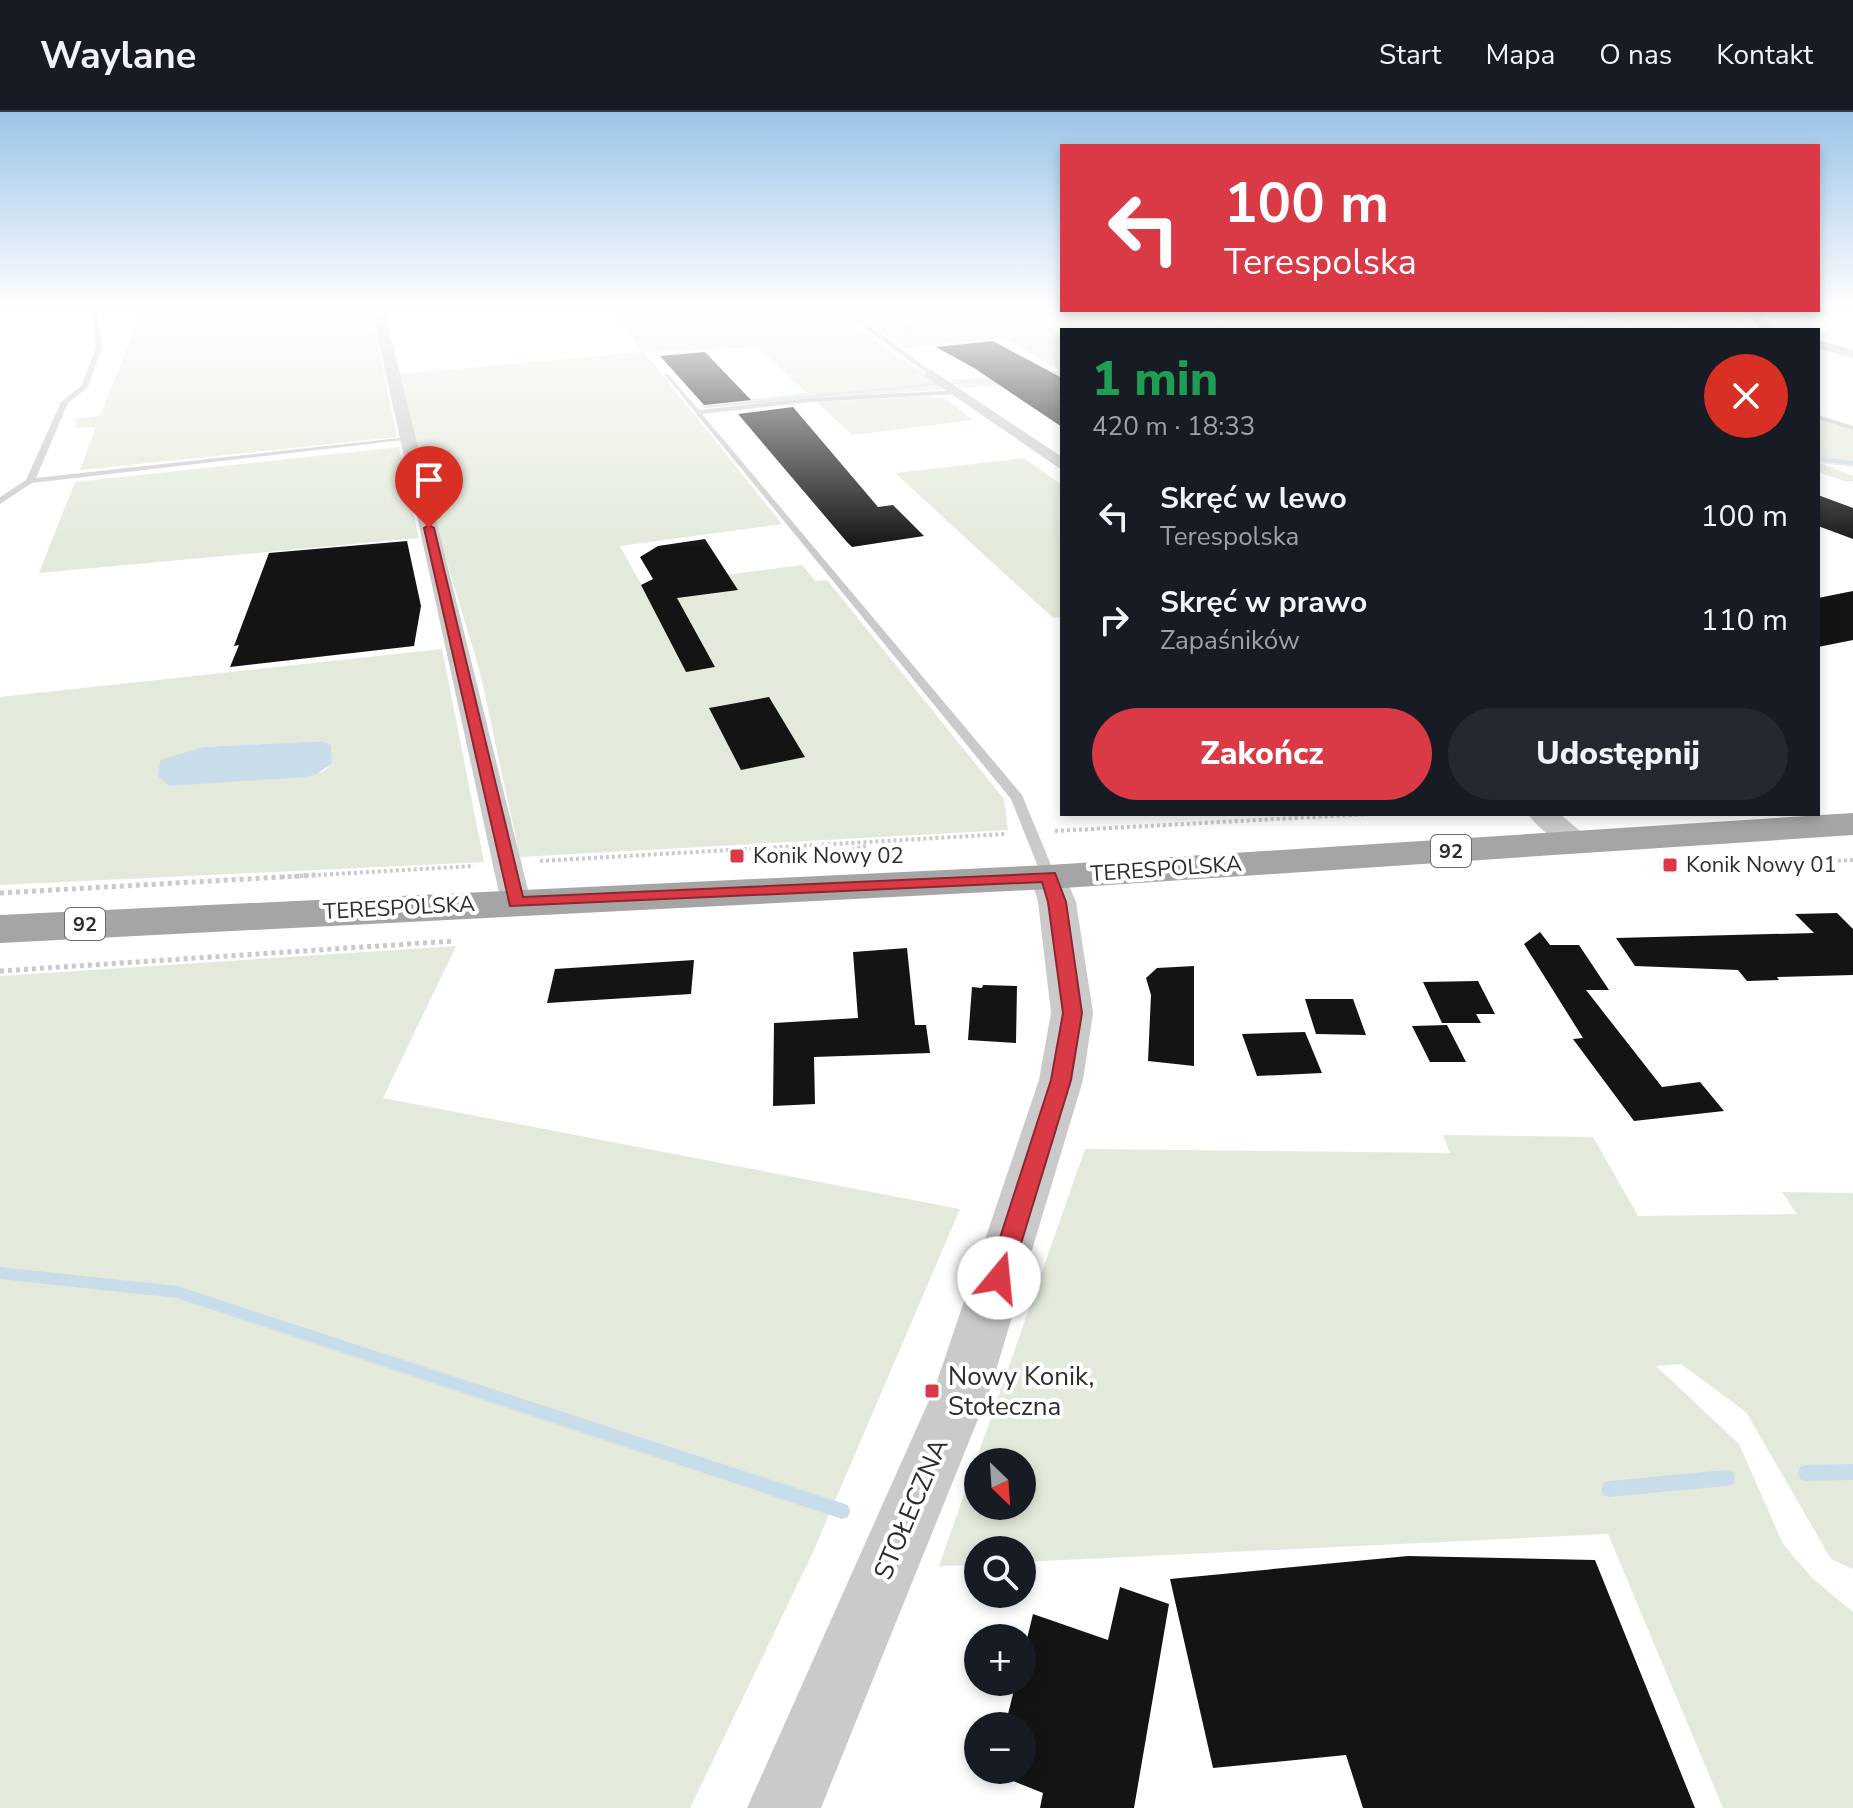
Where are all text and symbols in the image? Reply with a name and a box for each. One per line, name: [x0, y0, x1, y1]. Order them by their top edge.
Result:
text: Waylane: [40, 30, 196, 81]
text: Start: [1379, 36, 1441, 74]
text: Mapa: [1485, 36, 1555, 74]
text: O nas: [1599, 36, 1672, 74]
text: Kontakt: [1716, 36, 1813, 74]
text: 100 m: [1224, 165, 1389, 242]
icon: left: [1092, 176, 1196, 280]
text: Terespolska: [1224, 238, 1417, 287]
text: 1 min: [1092, 346, 1218, 412]
button: close: [1704, 354, 1788, 438]
text: 420 m · 18:33: [1092, 409, 1255, 444]
pin: [395, 446, 463, 528]
icon: arrive: [407, 458, 451, 502]
text: Skręć w lewo: [1160, 478, 1347, 519]
icon: left: [1092, 494, 1136, 538]
text: 100 m: [1701, 496, 1788, 537]
text: Terespolska: [1160, 519, 1299, 554]
text: Skręć w prawo: [1160, 582, 1367, 623]
icon: right: [1092, 598, 1136, 642]
text: 110 m: [1701, 600, 1788, 641]
text: Zapaśników: [1160, 623, 1300, 658]
button: Zakończ: [1092, 708, 1432, 800]
button: Udostępnij: [1448, 708, 1788, 800]
road number: 92: [1431, 835, 1471, 867]
place label: Konik Nowy 02: [753, 841, 904, 871]
marker: Konik Nowy 02: [728, 847, 746, 865]
street label: TERESPOLSKA: [1089, 849, 1243, 889]
place label: Konik Nowy 01: [1686, 850, 1837, 880]
marker: Konik Nowy 01: [1661, 856, 1679, 874]
street label: TERESPOLSKA: [322, 889, 476, 927]
road number: 92: [65, 908, 105, 940]
position arrow: [957, 1236, 1041, 1320]
place label: Nowy Konik, Stołeczna: [948, 1359, 1094, 1424]
marker: Nowy Konik, Stołeczna: [923, 1382, 941, 1400]
street label: STOŁECZNA: [866, 1433, 956, 1585]
north arrow: [964, 1448, 1036, 1520]
map controls: [964, 1448, 1036, 1784]
button: search: [964, 1536, 1036, 1608]
button: +: [964, 1624, 1036, 1696]
button: −: [964, 1712, 1036, 1784]

